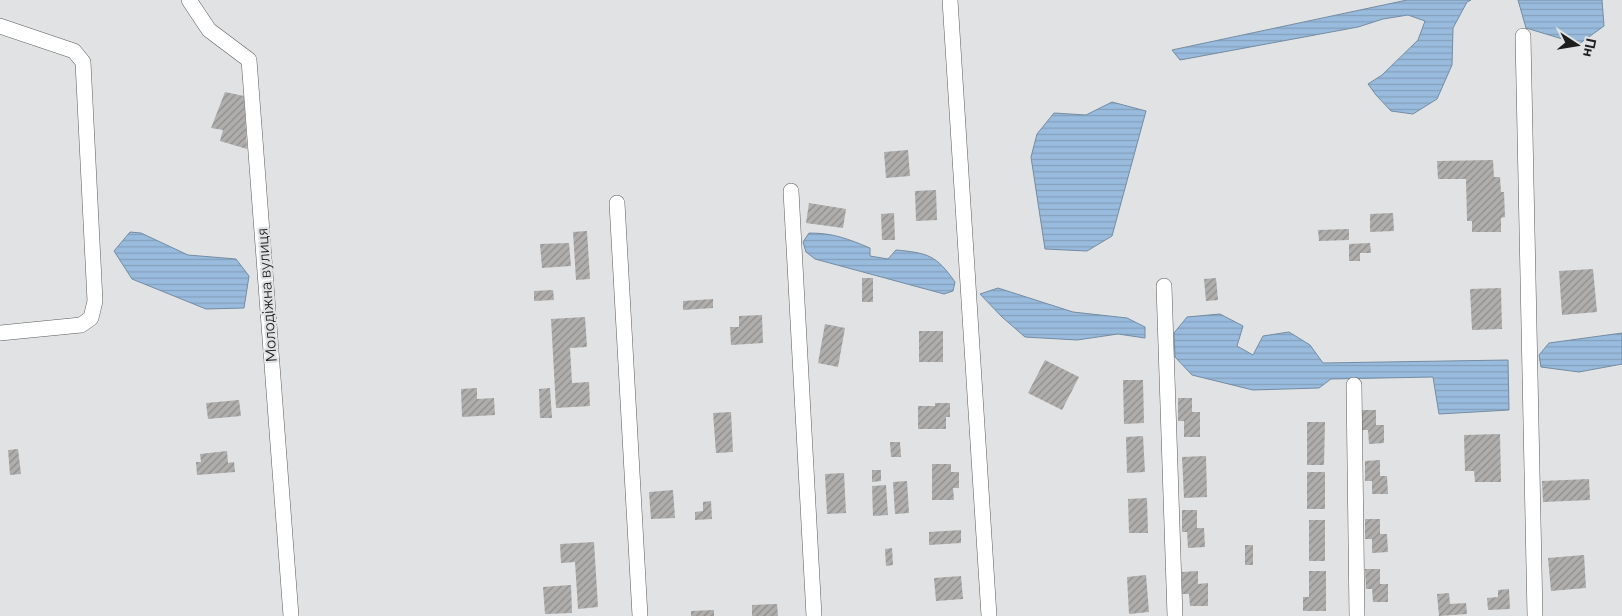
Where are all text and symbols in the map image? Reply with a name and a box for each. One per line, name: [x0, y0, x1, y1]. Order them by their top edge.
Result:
north arrow: [1552, 20, 1602, 70]
text: Пн: [1580, 37, 1599, 58]
street label: Молодіжна вулиця: [253, 228, 281, 362]

